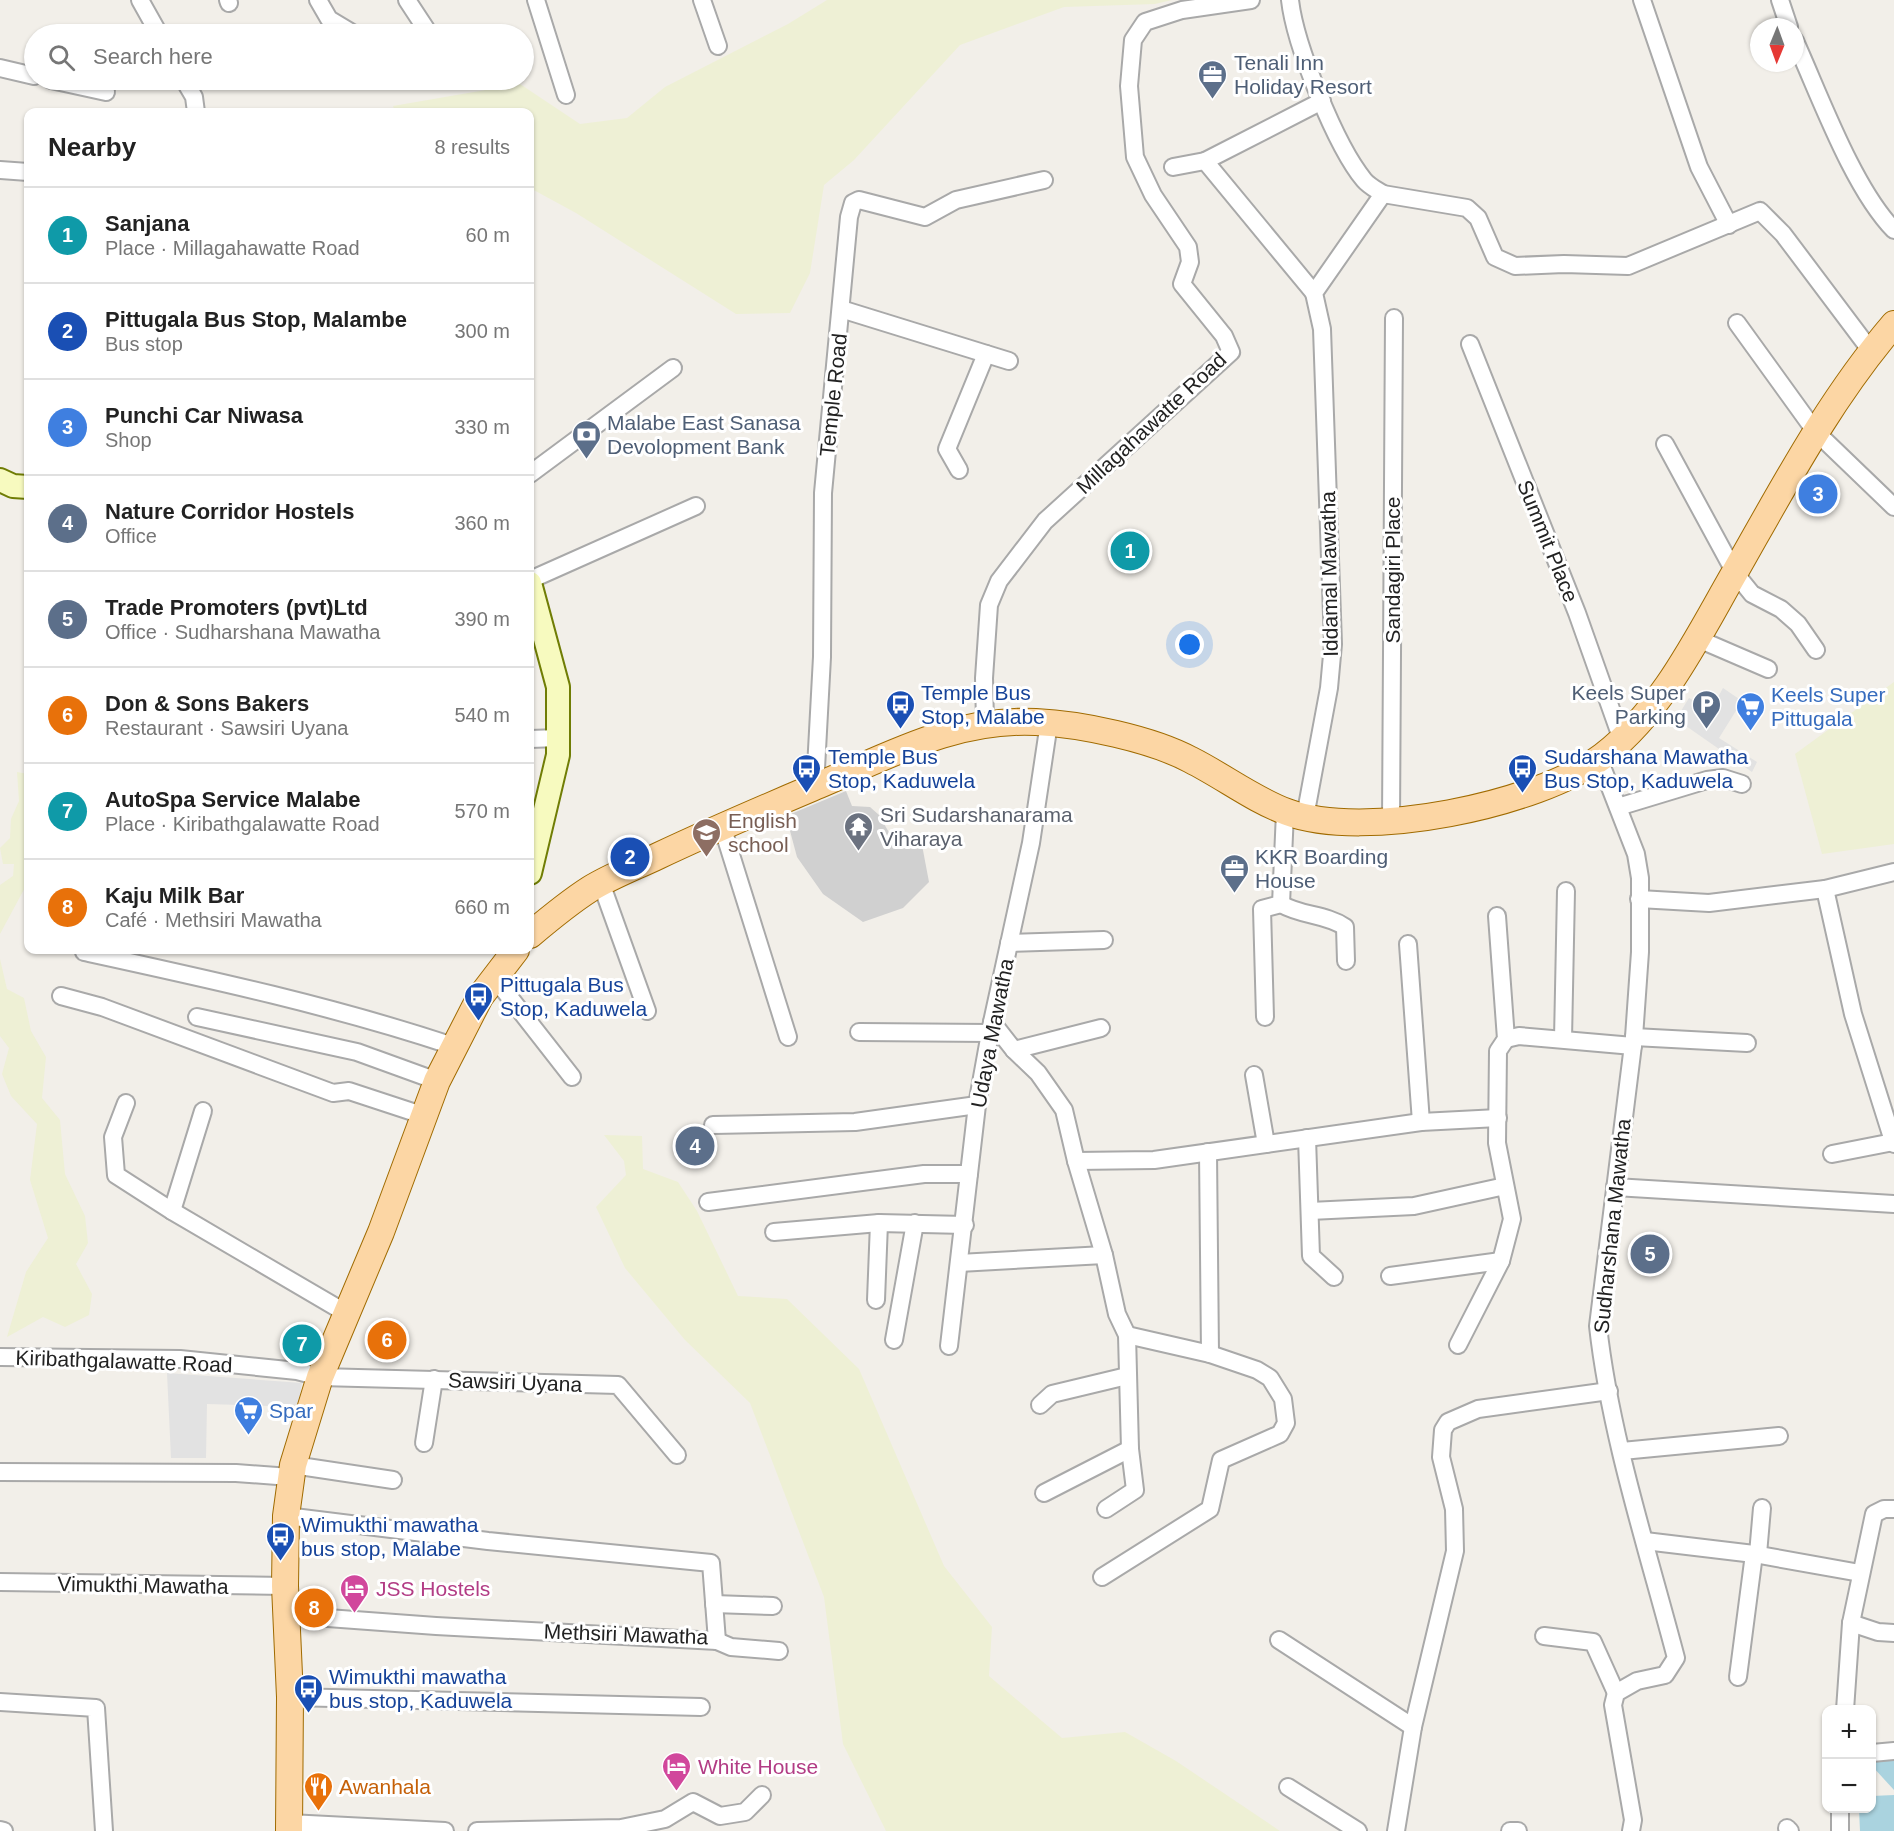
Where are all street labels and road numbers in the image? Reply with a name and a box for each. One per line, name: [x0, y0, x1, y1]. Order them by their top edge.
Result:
street label: Temple Road: [815, 332, 851, 458]
street label: Millagahawatte Road: [1071, 348, 1231, 498]
street label: Summit Place: [1513, 477, 1583, 605]
street label: Iddamal Mawatha: [1316, 491, 1342, 657]
street label: Sandagiri Place: [1381, 496, 1404, 644]
street label: Udaya Mawatha: [966, 956, 1018, 1110]
street label: Sudharshana Mawatha: [1589, 1117, 1635, 1335]
street label: Kiribathgalawatte Road: [15, 1346, 233, 1376]
street label: Sawsiri Uyana: [448, 1368, 583, 1396]
street label: Vimukthi Mawatha: [57, 1572, 229, 1598]
street label: Methsiri Mawatha: [543, 1620, 709, 1648]

